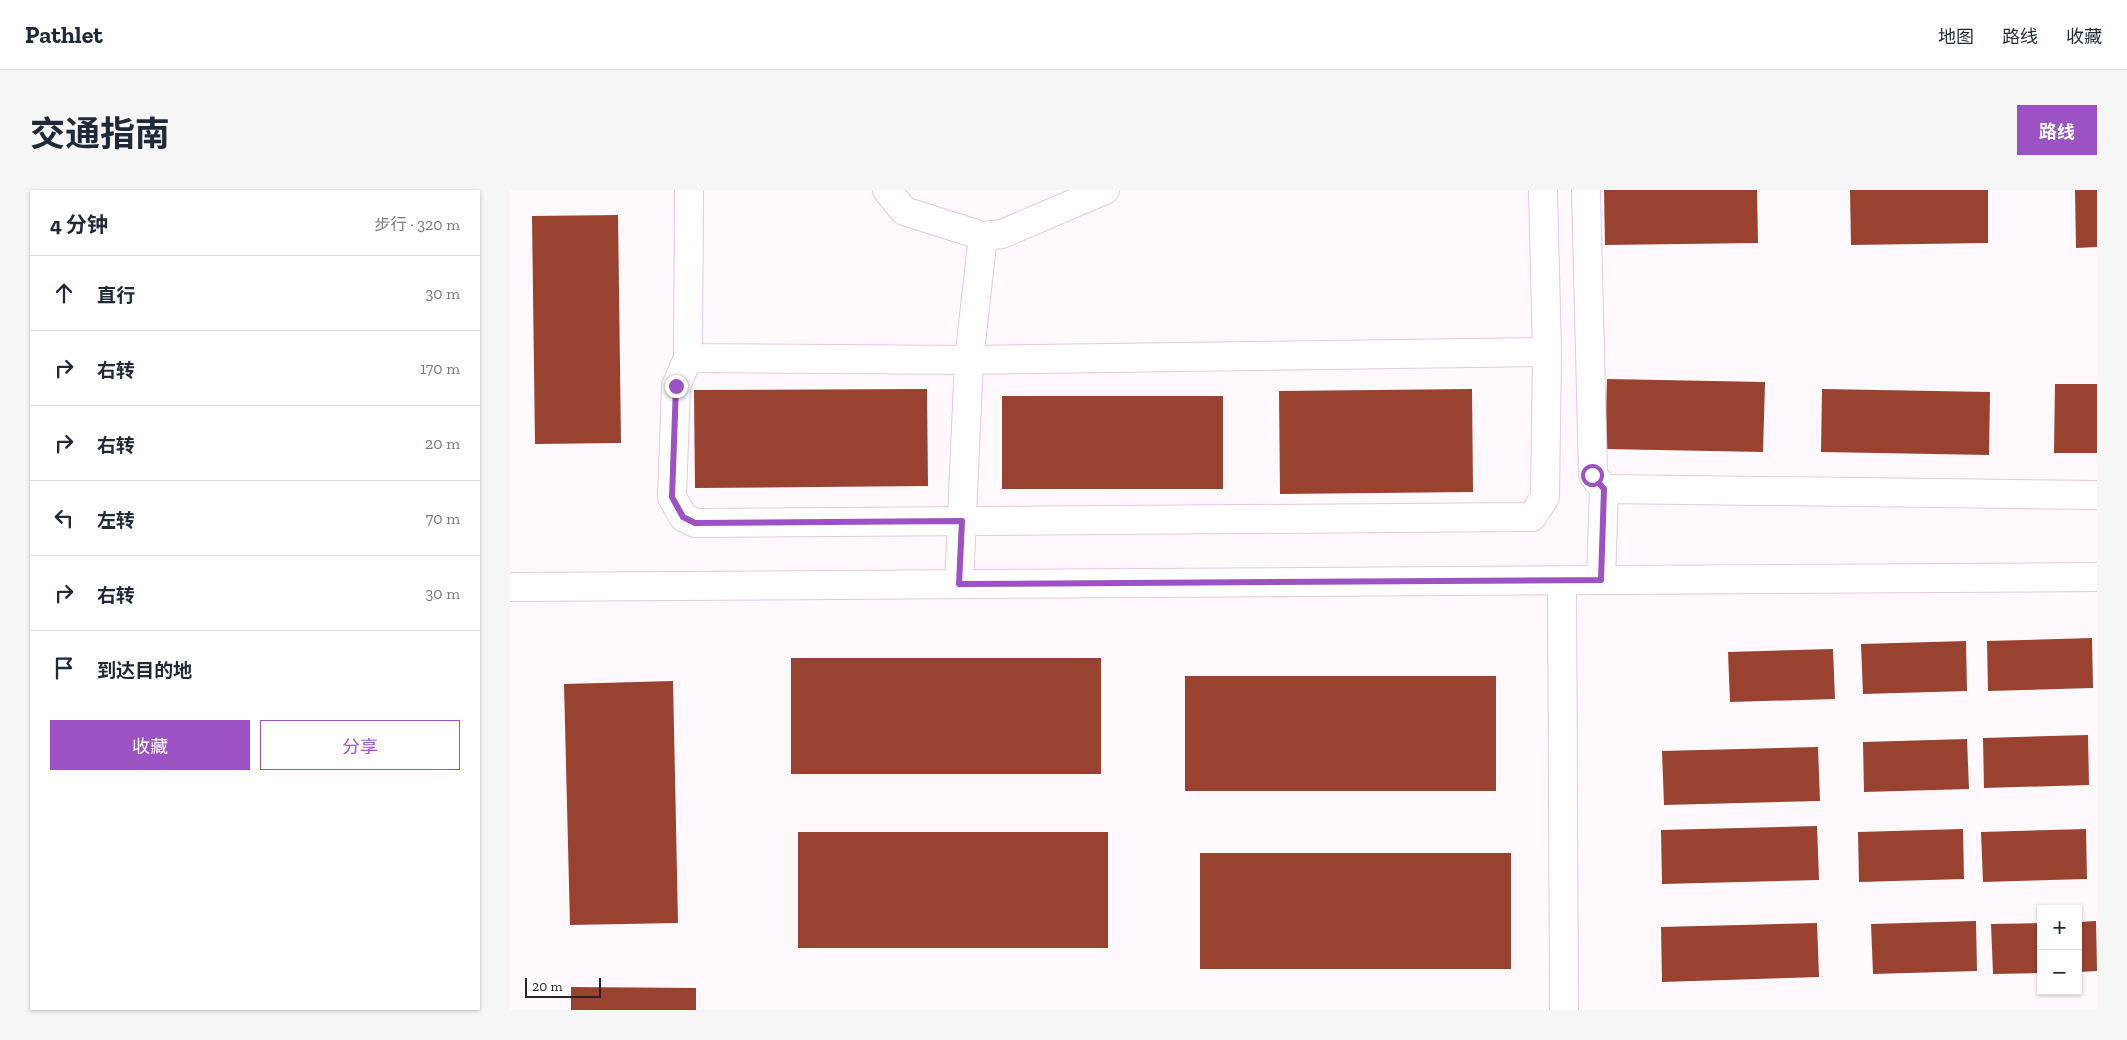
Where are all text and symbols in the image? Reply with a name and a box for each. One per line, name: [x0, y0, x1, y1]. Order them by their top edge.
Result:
text: Pathlet: [25, 20, 103, 49]
text: 地图: [1938, 26, 1974, 48]
text: 路线: [2002, 26, 2038, 48]
text: 收藏: [2066, 26, 2102, 48]
button: 路线: [2017, 105, 2097, 155]
text: 交通指南: [30, 113, 170, 155]
text: 4 分钟: [50, 212, 108, 237]
text: 步行 · 320 m: [375, 215, 460, 234]
icon: ahead: [50, 279, 78, 307]
text: 直行: [97, 284, 135, 307]
text: 30 m: [426, 284, 460, 303]
icon: right: [50, 354, 78, 382]
text: 右转: [97, 359, 135, 382]
text: 170 m: [420, 359, 460, 378]
route end: [665, 375, 688, 398]
icon: right: [50, 429, 78, 457]
text: 右转: [97, 434, 135, 457]
text: 20 m: [425, 434, 460, 453]
route start: [1581, 464, 1604, 487]
icon: left: [50, 504, 78, 532]
text: 左转: [97, 509, 135, 532]
text: 70 m: [426, 509, 460, 528]
icon: right: [50, 579, 78, 607]
text: 右转: [97, 584, 135, 607]
text: 30 m: [426, 584, 460, 603]
icon: arrive: [50, 654, 78, 682]
text: 到达目的地: [97, 659, 192, 682]
button: 收藏: [50, 720, 250, 770]
button: 分享: [260, 720, 460, 770]
map controls: [2037, 905, 2082, 995]
button: +: [2037, 905, 2082, 950]
button: −: [2037, 950, 2082, 995]
scale bar: [525, 975, 601, 998]
text: 20 m: [532, 978, 563, 995]

